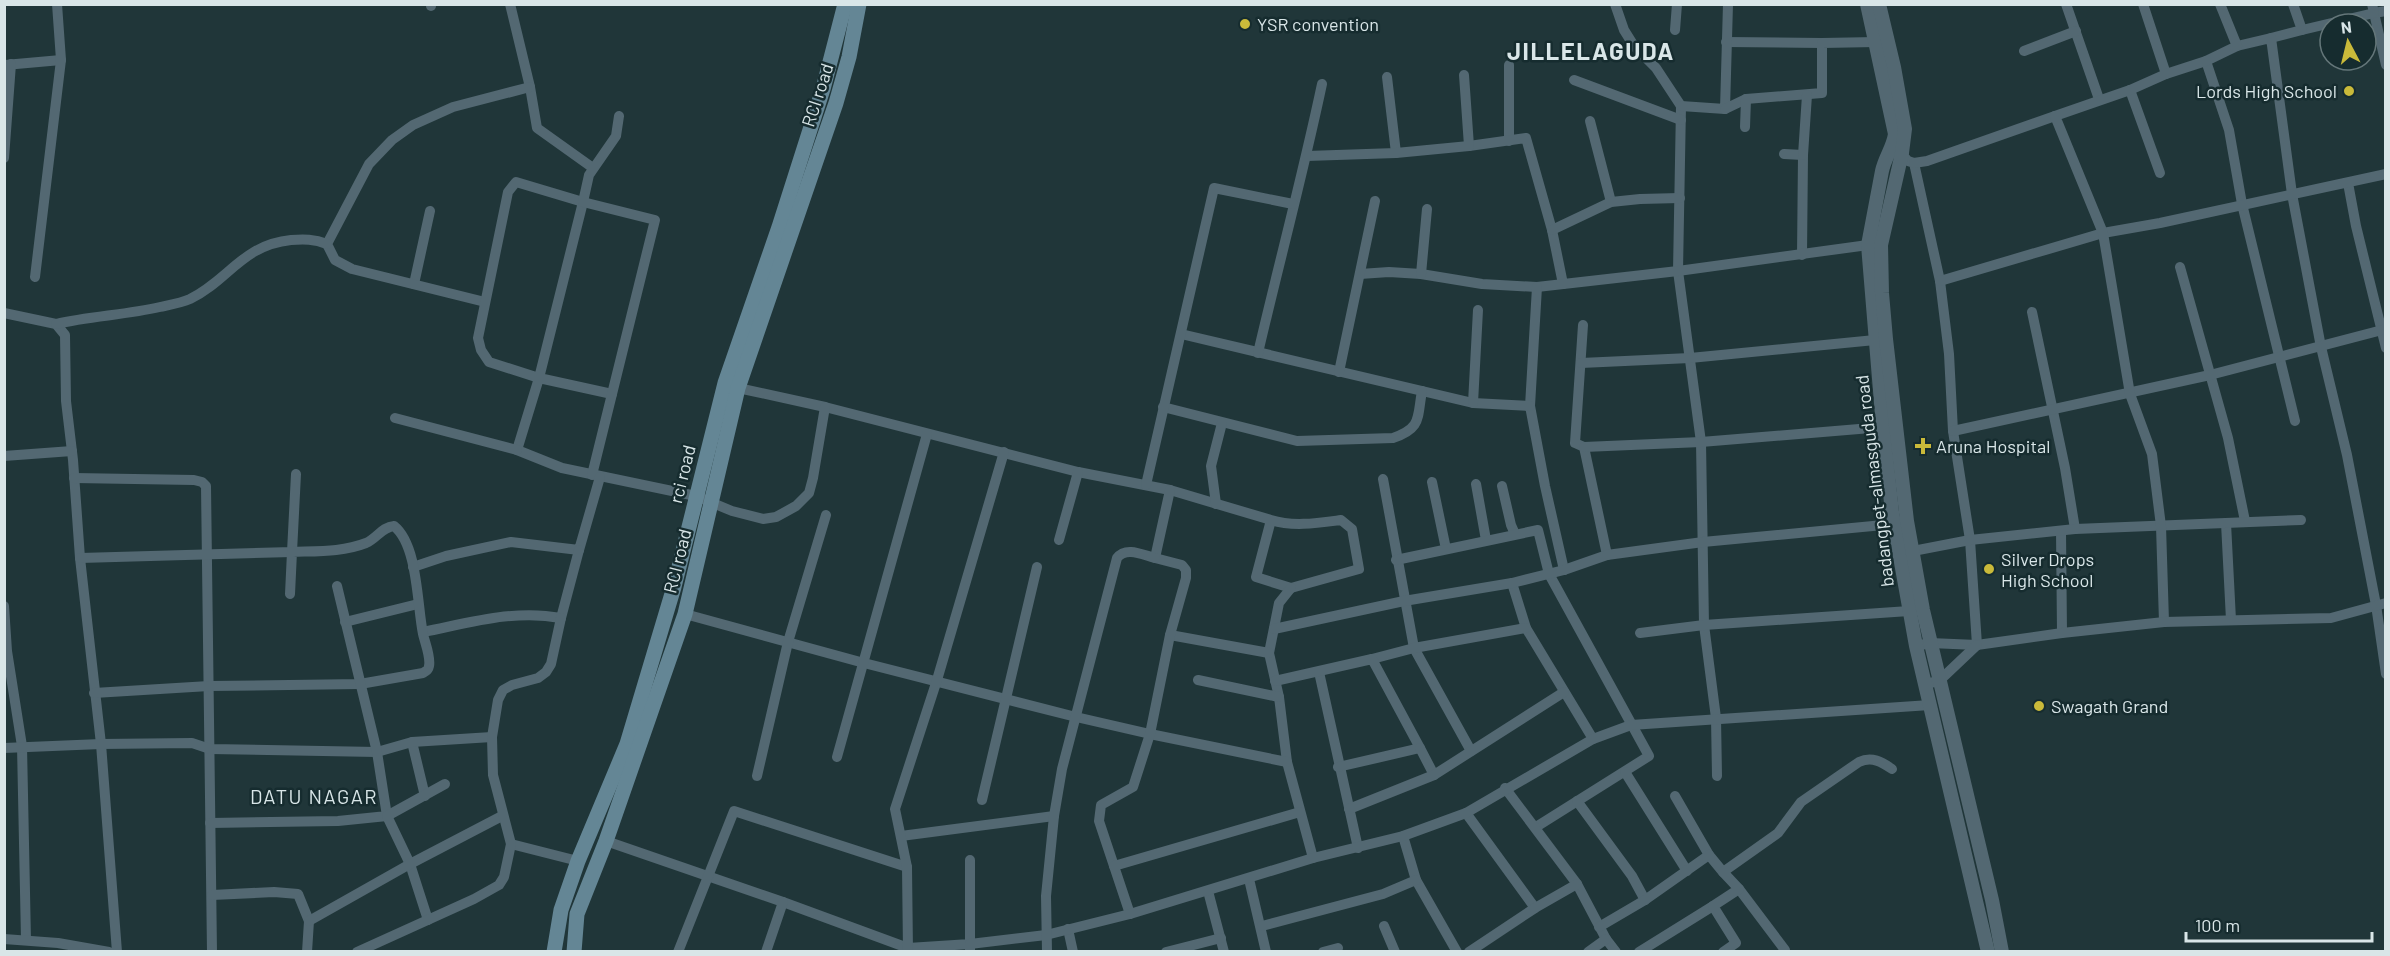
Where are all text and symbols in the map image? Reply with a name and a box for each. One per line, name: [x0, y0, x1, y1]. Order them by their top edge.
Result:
north arrow: [2318, 12, 2378, 72]
place label: YSR convention: [1257, 13, 1379, 35]
marker: YSR convention: [1238, 17, 1252, 31]
text: N: [2340, 17, 2353, 37]
district label: JILLELAGUDA: [1507, 36, 1675, 65]
street label: RCI road: [796, 60, 838, 130]
place label: Lords High School: [2196, 80, 2337, 102]
marker: Lords High School: [2342, 84, 2356, 98]
street label: badangpet-almasguda road: [1850, 374, 1898, 588]
place label: Aruna Hospital: [1936, 435, 2050, 457]
marker: Aruna Hospital: [1914, 437, 1932, 455]
street label: rci road: [664, 443, 700, 505]
street label: RCI road: [658, 527, 696, 595]
place label: Silver Drops High School: [2001, 548, 2094, 591]
marker: Silver Drops High School: [1982, 562, 1996, 576]
place label: Swagath Grand: [2051, 695, 2168, 717]
marker: Swagath Grand: [2032, 699, 2046, 713]
district label: DATU NAGAR: [250, 784, 378, 808]
scale bar: [2186, 905, 2372, 943]
text: 100 m: [2195, 914, 2240, 936]

